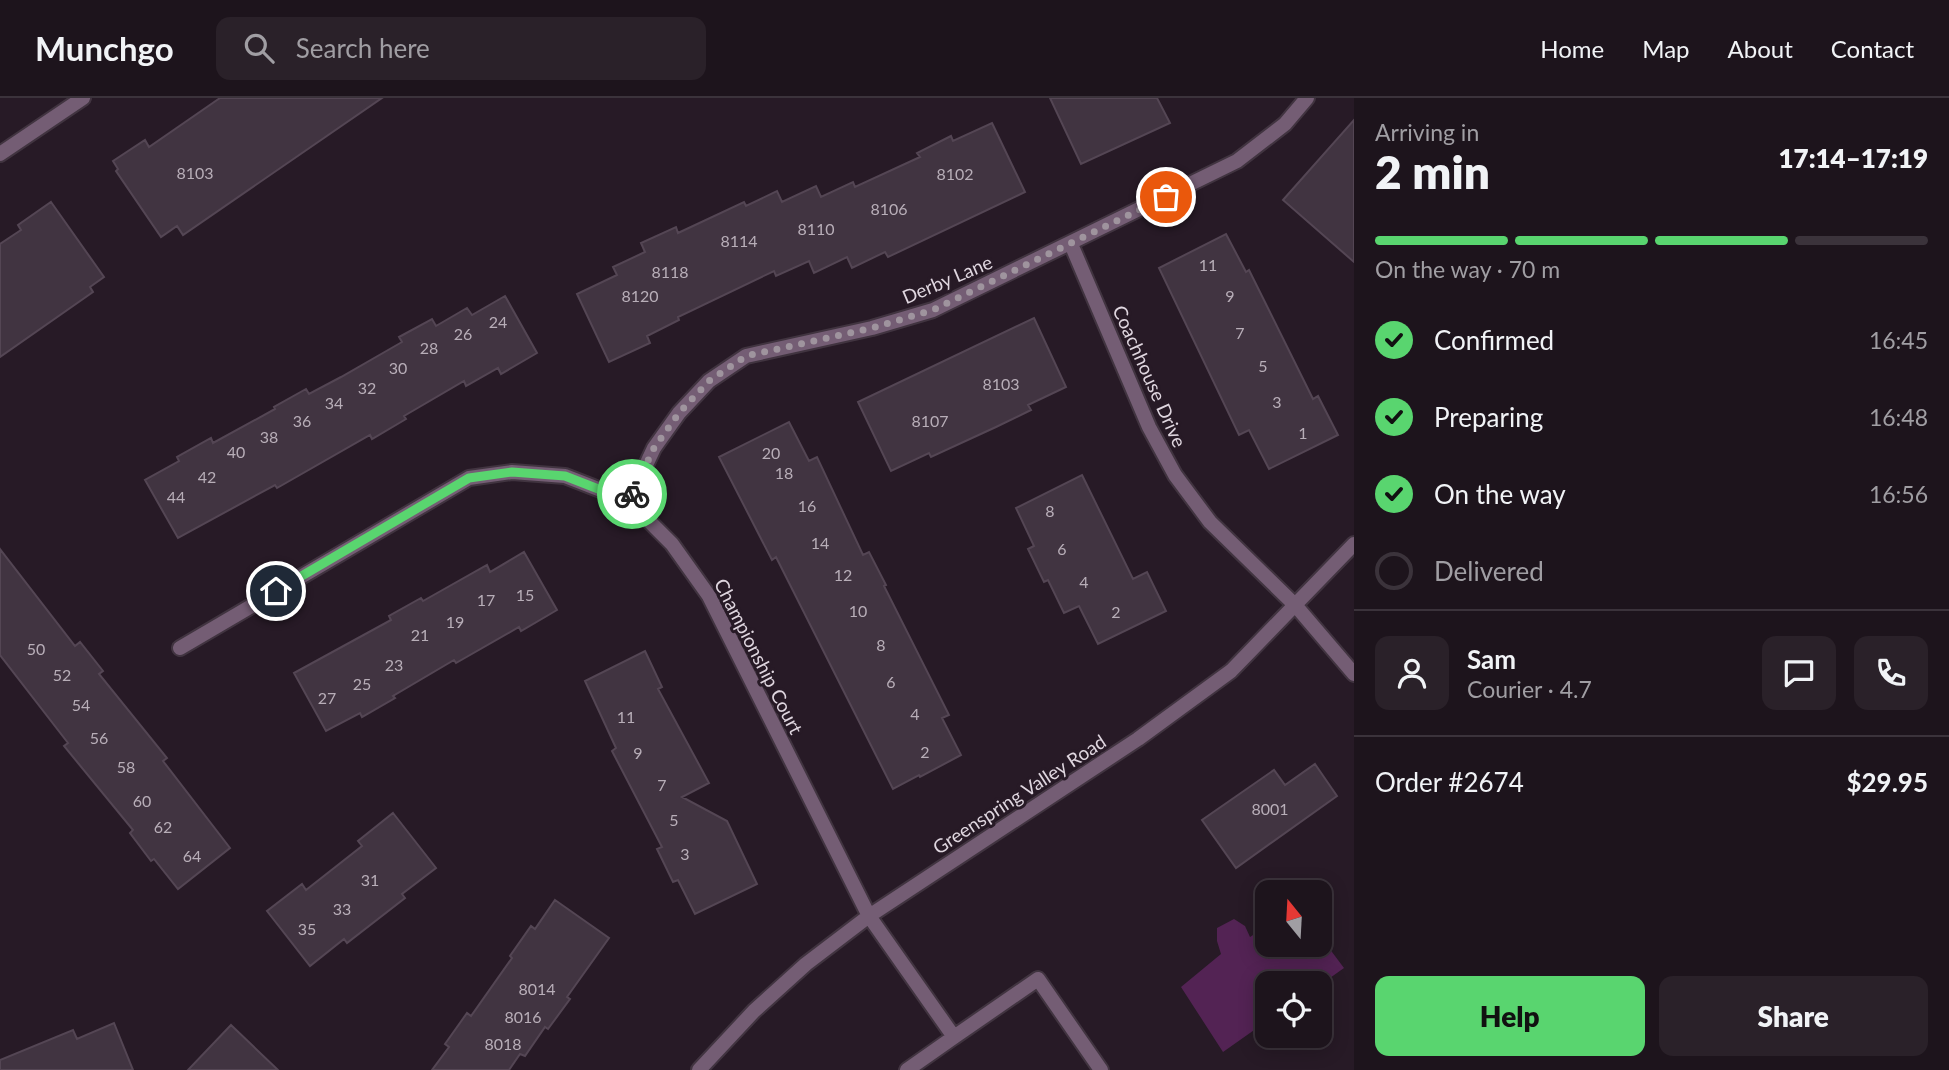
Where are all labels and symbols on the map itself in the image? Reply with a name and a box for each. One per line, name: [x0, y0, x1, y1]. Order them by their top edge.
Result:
house number: 8103: [176, 163, 214, 182]
house number: 8102: [936, 164, 974, 183]
pin: [1136, 167, 1196, 227]
house number: 8106: [870, 199, 908, 218]
house number: 8110: [797, 219, 835, 238]
house number: 8114: [720, 231, 758, 250]
street label: Derby Lane: [898, 250, 996, 308]
house number: 11: [1199, 255, 1217, 274]
house number: 8118: [651, 262, 689, 281]
house number: 8120: [621, 286, 659, 305]
house number: 9: [1225, 286, 1235, 305]
street label: Coachhouse Drive: [1108, 302, 1192, 450]
house number: 24: [489, 312, 507, 331]
house number: 7: [1235, 323, 1245, 342]
house number: 26: [454, 324, 472, 343]
house number: 28: [420, 338, 438, 357]
house number: 5: [1258, 356, 1268, 375]
house number: 30: [389, 358, 407, 377]
house number: 8103: [982, 374, 1020, 393]
house number: 32: [358, 378, 376, 397]
house number: 3: [1272, 392, 1282, 411]
house number: 34: [325, 393, 343, 412]
house number: 36: [293, 411, 311, 430]
house number: 8107: [911, 411, 949, 430]
house number: 1: [1298, 423, 1308, 442]
house number: 38: [260, 427, 278, 446]
house number: 40: [227, 442, 245, 461]
house number: 20: [762, 443, 780, 462]
courier: [597, 459, 667, 529]
house number: 18: [775, 463, 793, 482]
house number: 42: [198, 467, 216, 486]
house number: 44: [167, 487, 185, 506]
house number: 16: [798, 496, 816, 515]
house number: 8: [1045, 501, 1055, 520]
house number: 14: [811, 533, 829, 552]
house number: 6: [1057, 539, 1067, 558]
pin: [246, 561, 306, 621]
house number: 12: [834, 565, 852, 584]
house number: 4: [1079, 572, 1089, 591]
street label: Championship Court: [710, 574, 808, 738]
house number: 15: [516, 585, 534, 604]
house number: 17: [477, 590, 495, 609]
house number: 10: [849, 601, 867, 620]
house number: 2: [1111, 602, 1121, 621]
house number: 19: [446, 612, 464, 631]
house number: 21: [411, 625, 429, 644]
house number: 8: [876, 635, 886, 654]
house number: 50: [27, 639, 45, 658]
house number: 23: [385, 655, 403, 674]
house number: 52: [53, 665, 71, 684]
house number: 6: [886, 672, 896, 691]
house number: 25: [353, 674, 371, 693]
house number: 27: [318, 688, 336, 707]
house number: 54: [72, 695, 90, 714]
house number: 4: [910, 704, 920, 723]
house number: 11: [617, 707, 635, 726]
house number: 56: [90, 728, 108, 747]
street label: Greenspring Valley Road: [928, 729, 1110, 859]
house number: 2: [920, 742, 930, 761]
house number: 9: [633, 743, 643, 762]
house number: 58: [117, 757, 135, 776]
house number: 7: [657, 775, 667, 794]
house number: 60: [133, 791, 151, 810]
house number: 8001: [1251, 799, 1289, 818]
house number: 5: [669, 810, 679, 829]
house number: 62: [154, 817, 172, 836]
house number: 3: [680, 844, 690, 863]
house number: 64: [183, 846, 201, 865]
house number: 31: [361, 870, 379, 889]
north arrow: [1255, 880, 1332, 957]
house number: 33: [333, 899, 351, 918]
house number: 35: [298, 919, 316, 938]
house number: 8014: [518, 979, 556, 998]
house number: 8016: [504, 1007, 542, 1026]
house number: 8018: [484, 1034, 522, 1053]

